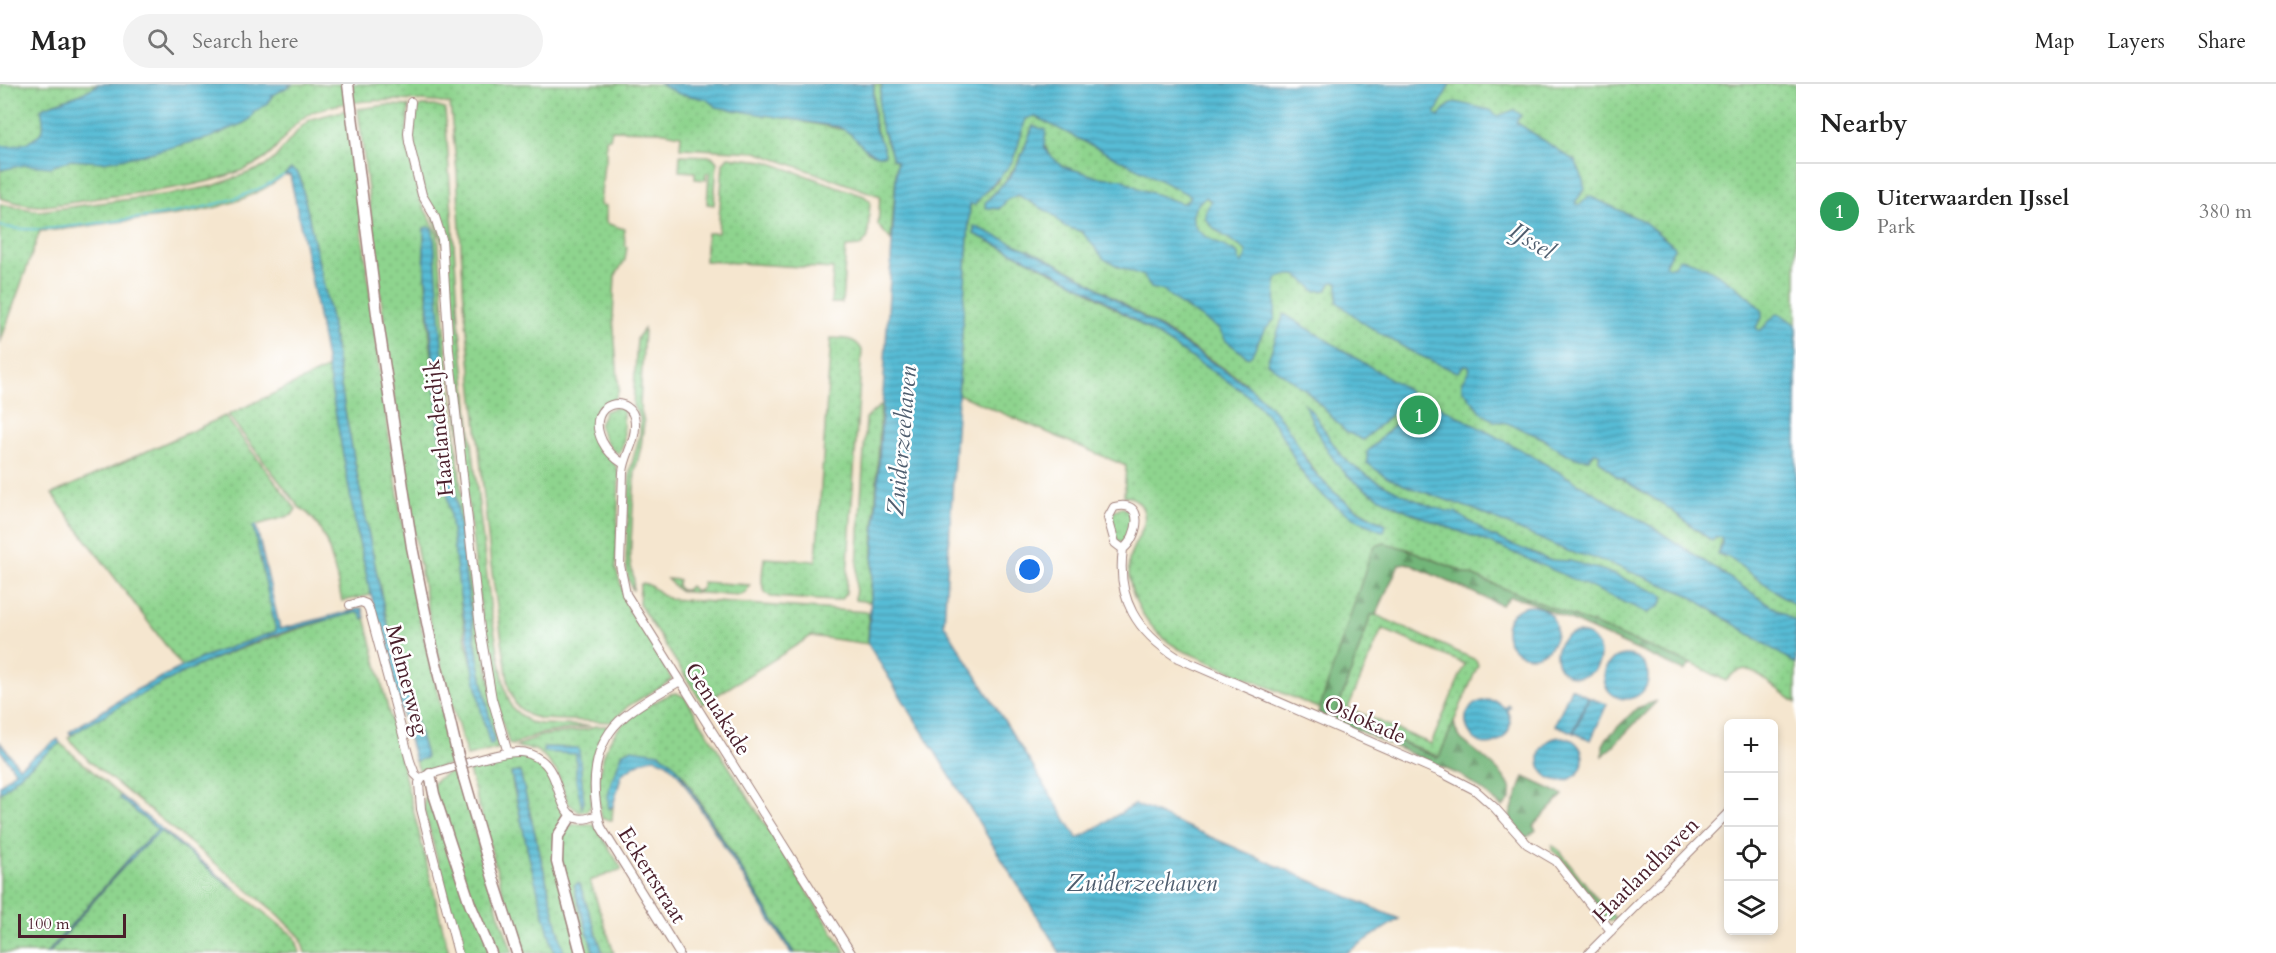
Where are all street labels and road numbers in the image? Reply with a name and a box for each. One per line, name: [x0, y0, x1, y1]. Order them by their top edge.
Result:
street label: Haatlanderdijk: [417, 358, 461, 498]
street label: Melmerweg: [378, 622, 436, 739]
street label: Genuakade: [678, 657, 758, 761]
street label: Oslokade: [1319, 689, 1411, 751]
street label: Haatlandhaven: [1586, 810, 1706, 930]
street label: Eckertstraat: [610, 821, 694, 929]

